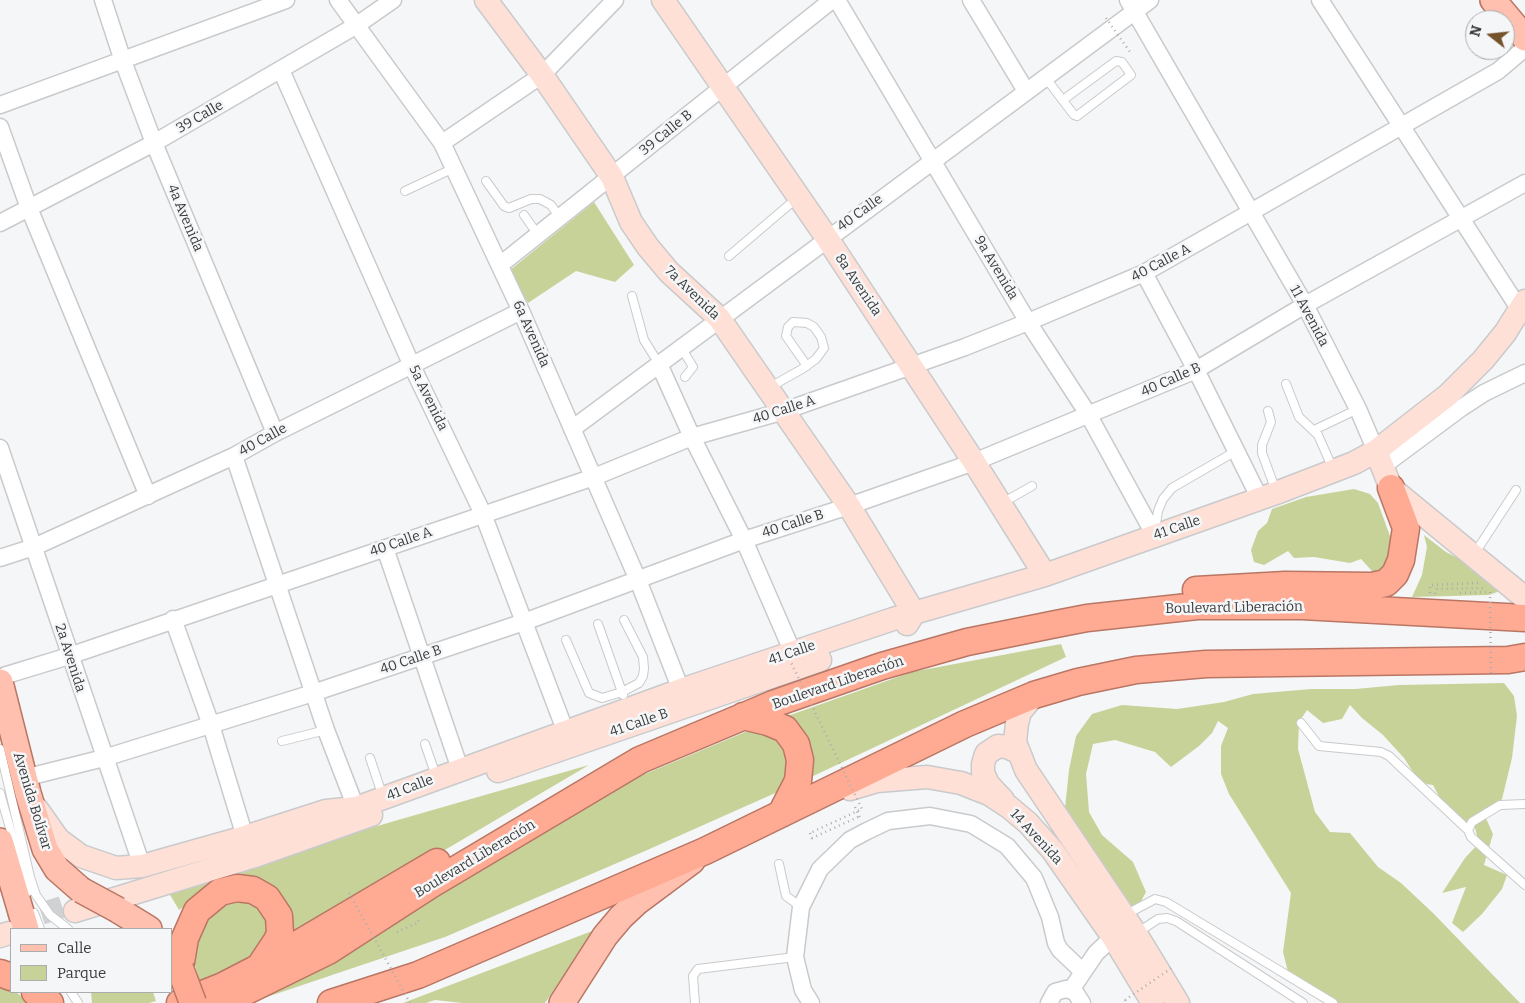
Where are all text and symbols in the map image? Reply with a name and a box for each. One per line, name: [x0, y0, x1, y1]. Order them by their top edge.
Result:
north arrow: [1465, 10, 1515, 60]
text: N: [1466, 23, 1486, 39]
street label: 39 Calle: [174, 97, 226, 137]
street label: 39 Calle B: [636, 107, 696, 159]
street label: 4a Avenida: [163, 182, 207, 254]
street label: 40 Calle: [834, 191, 886, 235]
street label: 9a Avenida: [970, 233, 1022, 303]
street label: 40 Calle A: [1128, 240, 1194, 286]
street label: 8a Avenida: [831, 251, 885, 319]
street label: 7a Avenida: [661, 263, 723, 323]
street label: 11 Avenida: [1286, 282, 1332, 350]
street label: 6a Avenida: [509, 298, 553, 370]
street label: 40 Calle B: [1138, 359, 1204, 401]
street label: 5a Avenida: [405, 363, 451, 433]
street label: 40 Calle A: [751, 392, 817, 428]
street label: 40 Calle: [236, 420, 290, 460]
street label: 40 Calle B: [760, 506, 826, 542]
street label: 41 Calle: [1151, 512, 1203, 544]
street label: 40 Calle A: [368, 524, 434, 560]
street label: Boulevard Liberación: [1165, 598, 1303, 618]
street label: 2a Avenida: [51, 622, 89, 694]
street label: 41 Calle: [766, 637, 818, 669]
street label: 40 Calle B: [378, 642, 444, 678]
street label: Boulevard Liberación: [770, 653, 906, 713]
street label: 41 Calle B: [608, 705, 670, 741]
street label: Avenida Bolívar: [9, 750, 55, 852]
street label: 41 Calle: [384, 771, 436, 805]
street label: 14 Avenida: [1006, 806, 1066, 868]
street label: Boulevard Liberación: [412, 816, 538, 902]
legend: [10, 928, 172, 993]
text: Calle: [57, 939, 91, 957]
text: Parque: [57, 964, 106, 982]

